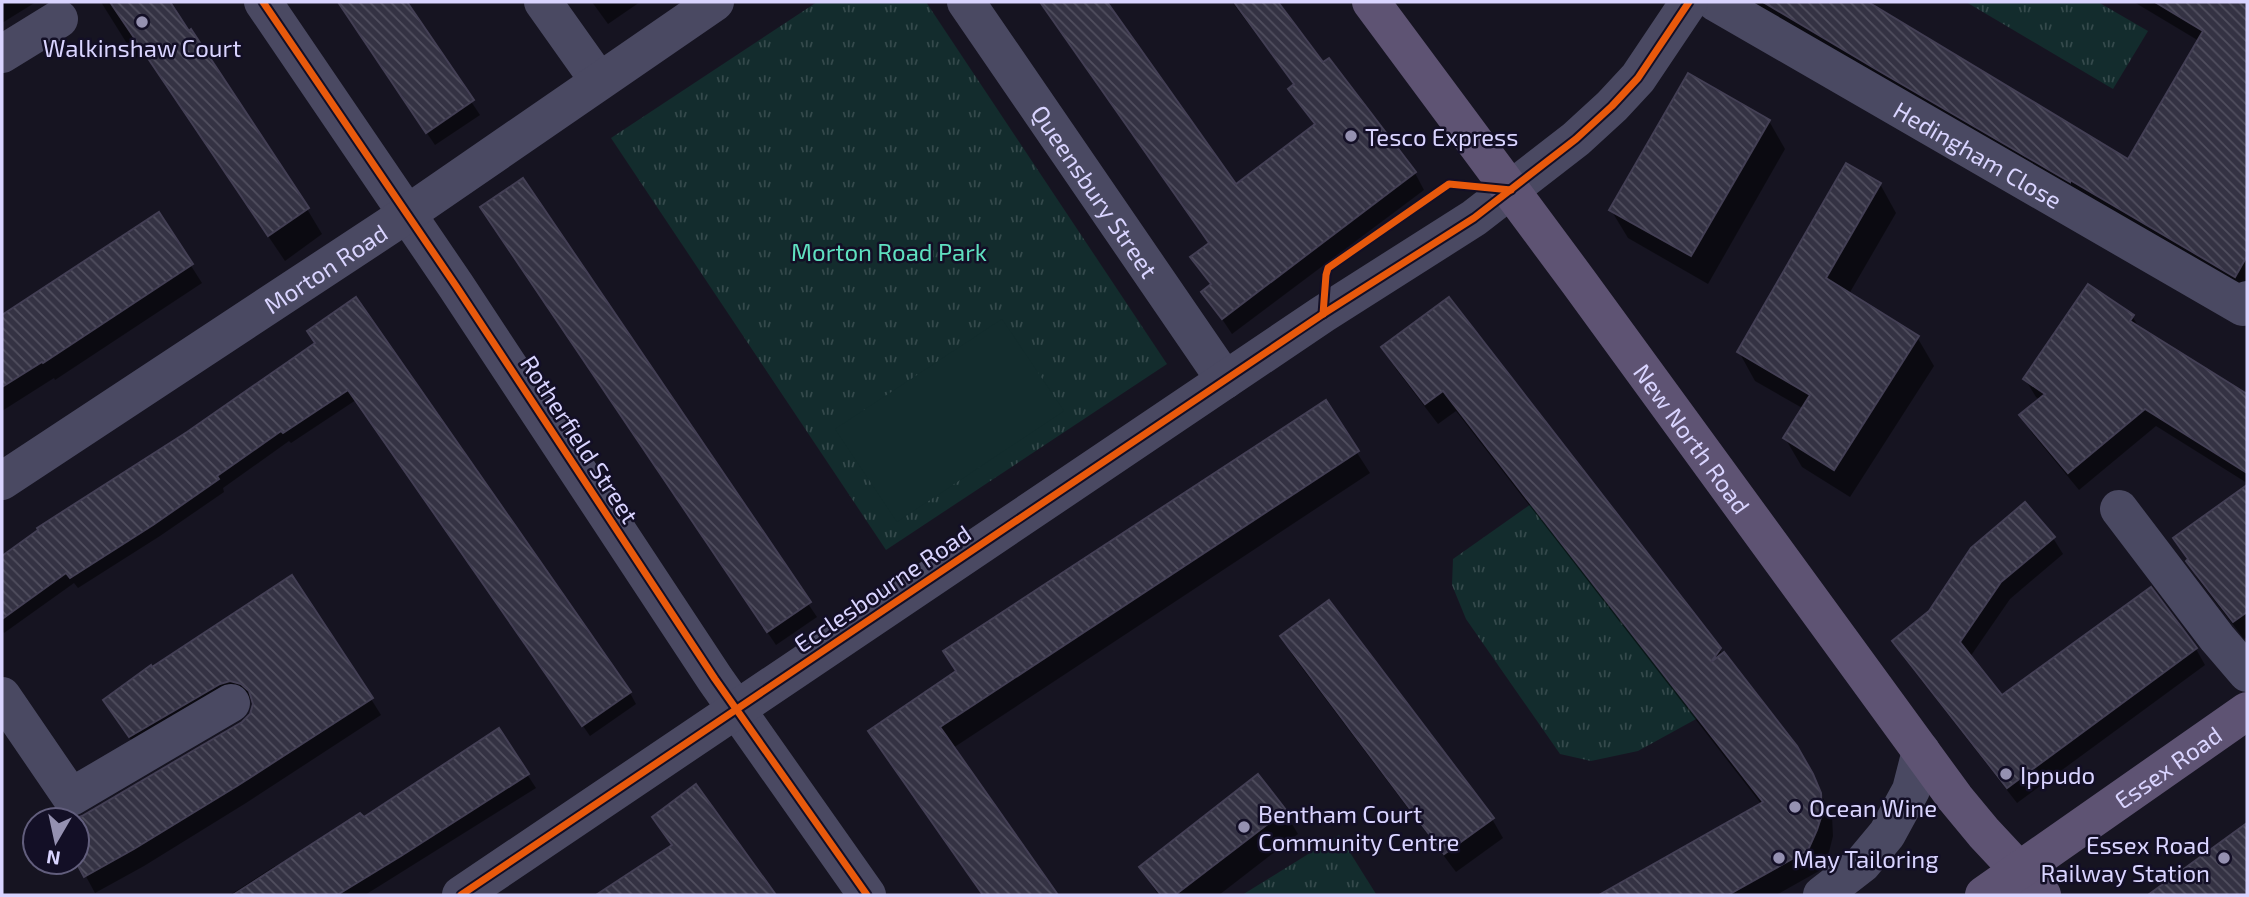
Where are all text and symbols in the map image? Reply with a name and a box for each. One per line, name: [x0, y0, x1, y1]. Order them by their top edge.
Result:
marker: Walkinshaw Court: [134, 14, 150, 30]
place label: Walkinshaw Court: [43, 33, 241, 62]
street label: Hedingham Close: [1889, 94, 2067, 214]
street label: Queensbury Street: [1026, 99, 1165, 283]
place label: Tesco Express: [1365, 122, 1518, 151]
marker: Tesco Express: [1343, 128, 1359, 144]
street label: Morton Road: [258, 217, 392, 319]
park label: Morton Road Park: [791, 237, 987, 266]
street label: Rotherfield Street: [515, 350, 645, 528]
street label: New North Road: [1628, 358, 1757, 519]
street label: Ecclesbourne Road: [788, 518, 976, 658]
street label: Essex Road: [2108, 719, 2227, 814]
place label: Ippudo: [2020, 760, 2095, 789]
marker: Ippudo: [1998, 766, 2014, 782]
place label: Ocean Wine: [1809, 793, 1937, 822]
place label: Bentham Court Community Centre: [1258, 799, 1459, 856]
marker: Ocean Wine: [1787, 799, 1803, 815]
north arrow: [21, 806, 91, 876]
marker: Bentham Court Community Centre: [1236, 819, 1252, 835]
place label: Essex Road Railway Station: [2041, 830, 2210, 887]
place label: May Tailoring: [1793, 844, 1939, 873]
text: N: [45, 846, 62, 871]
marker: May Tailoring: [1771, 850, 1787, 866]
marker: Essex Road Railway Station: [2216, 850, 2232, 866]

